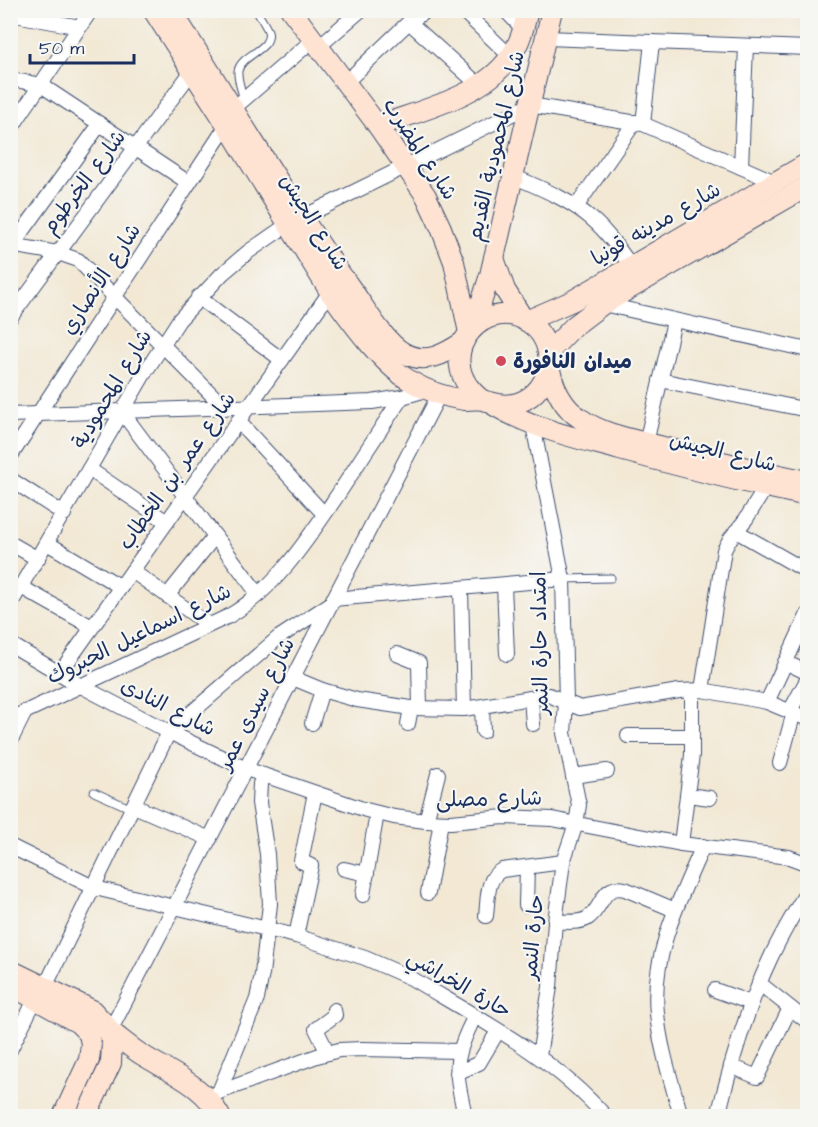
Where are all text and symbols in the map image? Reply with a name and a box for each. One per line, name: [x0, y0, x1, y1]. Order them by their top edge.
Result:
scale bar: [30, 27, 134, 65]
text: 50 m: [39, 36, 84, 61]
street label: شارع المحمودية القديم: [460, 48, 533, 244]
street label: شارع المضرب: [376, 92, 464, 206]
street label: شارع الخرطوم: [35, 124, 134, 241]
street label: شارع الجيش: [273, 168, 355, 276]
street label: شارع مدينه قونيا: [586, 175, 726, 273]
street label: شارع الأنصاري: [54, 218, 148, 340]
street label: شارع المحمودية: [65, 324, 159, 454]
place label: ميدان النافورة: [513, 347, 632, 376]
marker: ميدان النافورة: [494, 354, 508, 368]
street label: شارع عمر بن الخطاب: [111, 386, 243, 556]
street label: شارع الجيش: [667, 425, 779, 479]
street label: امتداد حارة النمر: [524, 571, 556, 717]
street label: شارع اسماعيل الحبروك: [42, 577, 236, 691]
street label: شارع سيدى عمر: [209, 633, 302, 777]
street label: شارع النادى: [116, 671, 220, 743]
street label: شارع مصلى: [436, 784, 542, 814]
street label: حارة النمر: [515, 893, 551, 983]
street label: حارة الخراشي: [400, 943, 516, 1029]

